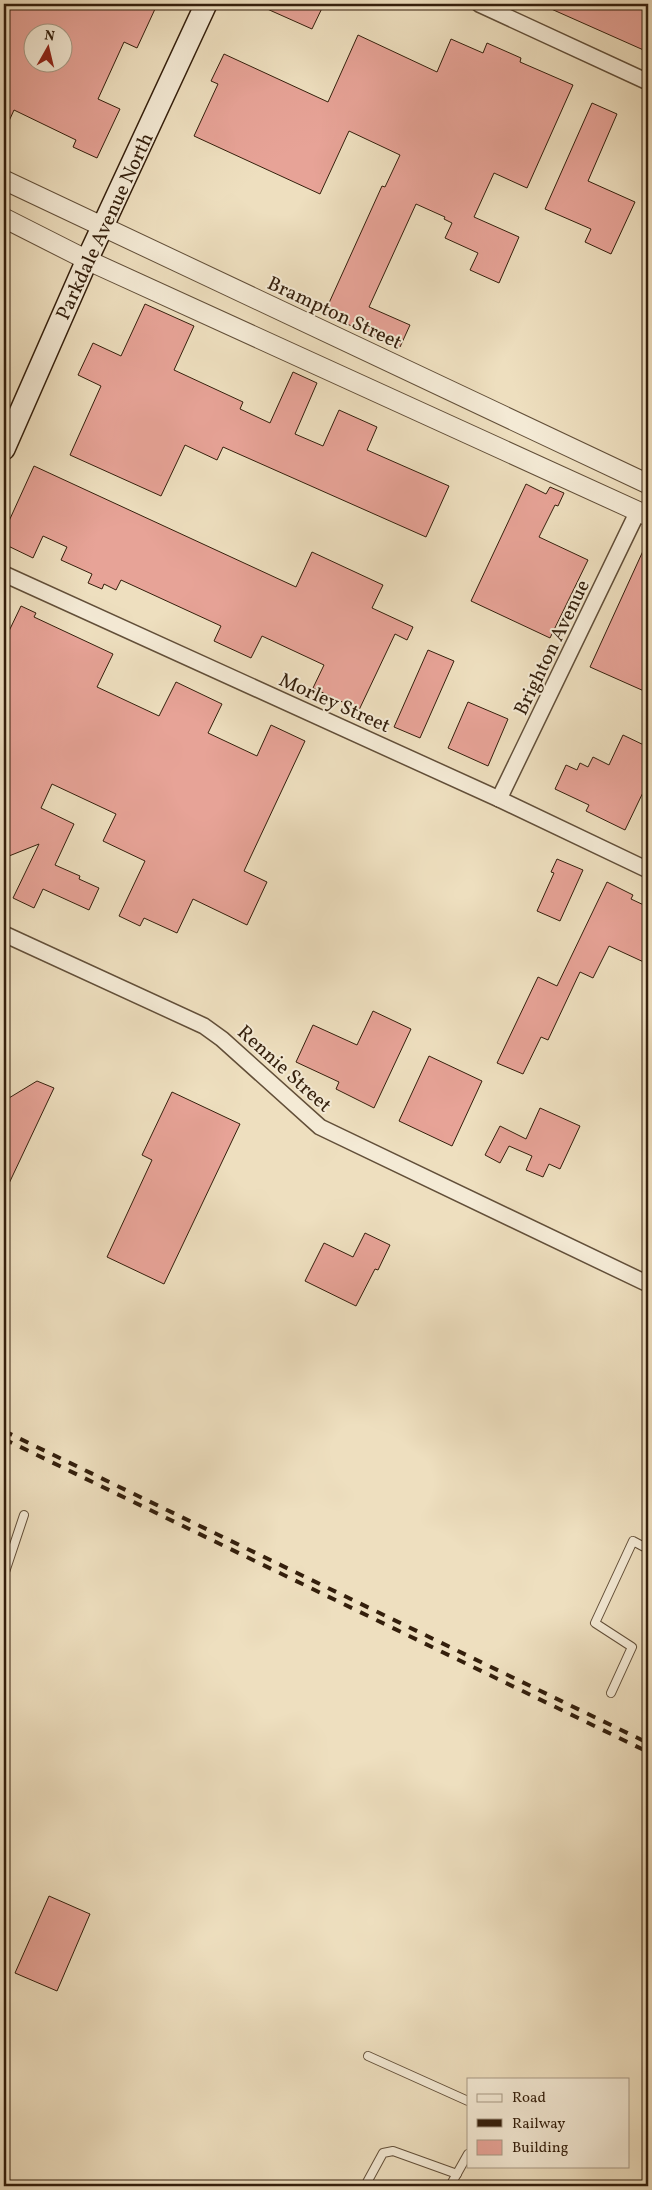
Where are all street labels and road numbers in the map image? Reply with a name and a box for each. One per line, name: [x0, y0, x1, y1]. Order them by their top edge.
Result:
street label: Parkdale Avenue North: [50, 129, 162, 325]
street label: Brampton Street: [262, 270, 406, 357]
street label: Brighton Avenue: [508, 575, 598, 720]
street label: Morley Street: [274, 667, 394, 741]
street label: Rennie Street: [230, 1019, 337, 1120]

